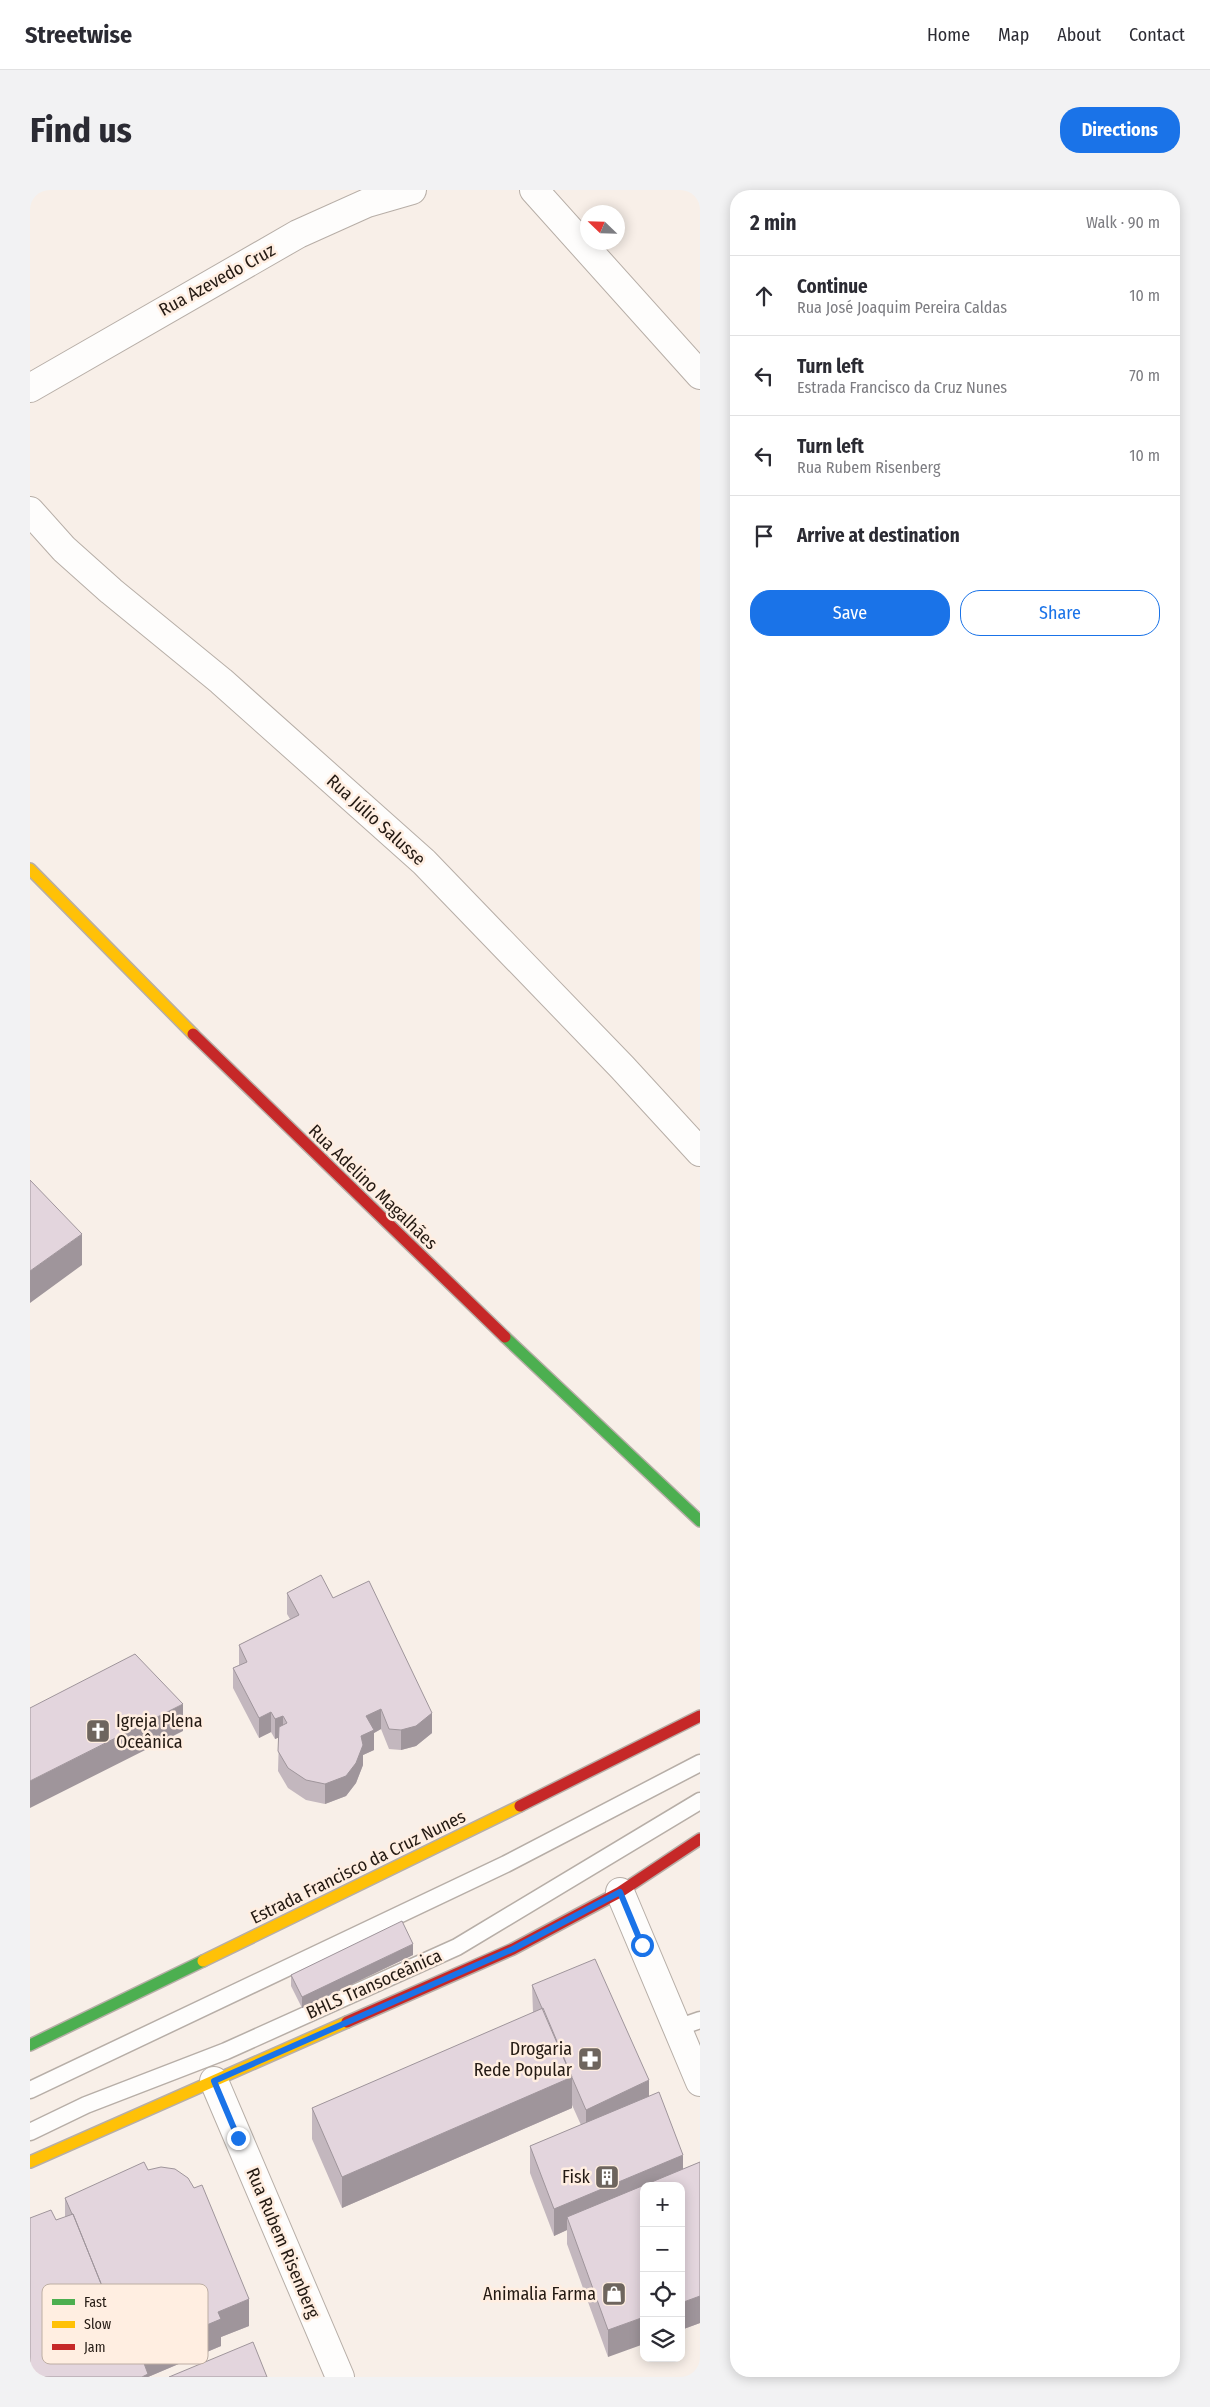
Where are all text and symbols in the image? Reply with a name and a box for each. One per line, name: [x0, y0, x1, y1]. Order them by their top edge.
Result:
text: Streetwise: [25, 21, 132, 49]
text: Home: [927, 24, 970, 46]
text: Map: [998, 24, 1029, 46]
text: About: [1057, 24, 1101, 46]
text: Contact: [1129, 24, 1185, 46]
button: Directions: [1060, 107, 1180, 153]
text: Find us: [30, 109, 132, 151]
north arrow: [580, 205, 625, 250]
text: 2 min: [750, 210, 797, 236]
text: Walk · 90 m: [1086, 213, 1160, 232]
street label: Rua Azevedo Cruz: [155, 239, 279, 321]
text: Continue: [797, 275, 868, 298]
icon: ahead: [750, 282, 778, 310]
text: 10 m: [1129, 286, 1160, 305]
text: Rua José Joaquim Pereira Caldas: [797, 298, 1007, 317]
text: Turn left: [797, 355, 864, 378]
icon: left: [750, 362, 778, 390]
text: 70 m: [1129, 366, 1160, 385]
text: Estrada Francisco da Cruz Nunes: [797, 378, 1007, 397]
text: Turn left: [797, 435, 864, 458]
icon: left: [750, 442, 778, 470]
text: 10 m: [1129, 446, 1160, 465]
text: Rua Rubem Risenberg: [797, 458, 940, 477]
icon: arrive: [750, 522, 778, 550]
text: Arrive at destination: [797, 524, 960, 547]
button: Save: [750, 590, 950, 636]
button: Share: [960, 590, 1160, 636]
street label: Rua Júlio Salusse: [322, 770, 430, 870]
street label: Rua Adelino Magalhães: [304, 1120, 442, 1254]
place label: Igreja Plena Oceânica: [116, 1710, 203, 1753]
church icon: Igreja Plena Oceânica: [85, 1718, 111, 1744]
street label: Estrada Francisco da Cruz Nunes: [247, 1805, 469, 1929]
route start: [631, 1934, 654, 1957]
street label: BHLS Transoceânica: [303, 1944, 445, 2024]
place label: Drogaria Rede Popular: [474, 2038, 573, 2081]
pharmacy icon: Drogaria Rede Popular: [577, 2046, 603, 2072]
route end: [227, 2127, 250, 2150]
street label: Rua Rubem Risenberg: [241, 2164, 325, 2322]
building icon: Fisk: [594, 2164, 620, 2190]
place label: Fisk: [562, 2166, 591, 2188]
map controls: [640, 2182, 685, 2362]
button: +: [640, 2182, 685, 2227]
button: −: [640, 2227, 685, 2272]
button: locate: [640, 2272, 685, 2317]
shop icon: Animalia Farma: [601, 2281, 627, 2307]
place label: Animalia Farma: [483, 2283, 596, 2305]
legend: [42, 2284, 208, 2364]
text: Fast: [84, 2294, 107, 2311]
text: Slow: [84, 2316, 111, 2333]
button: layers: [640, 2317, 685, 2362]
text: Jam: [84, 2339, 105, 2356]

